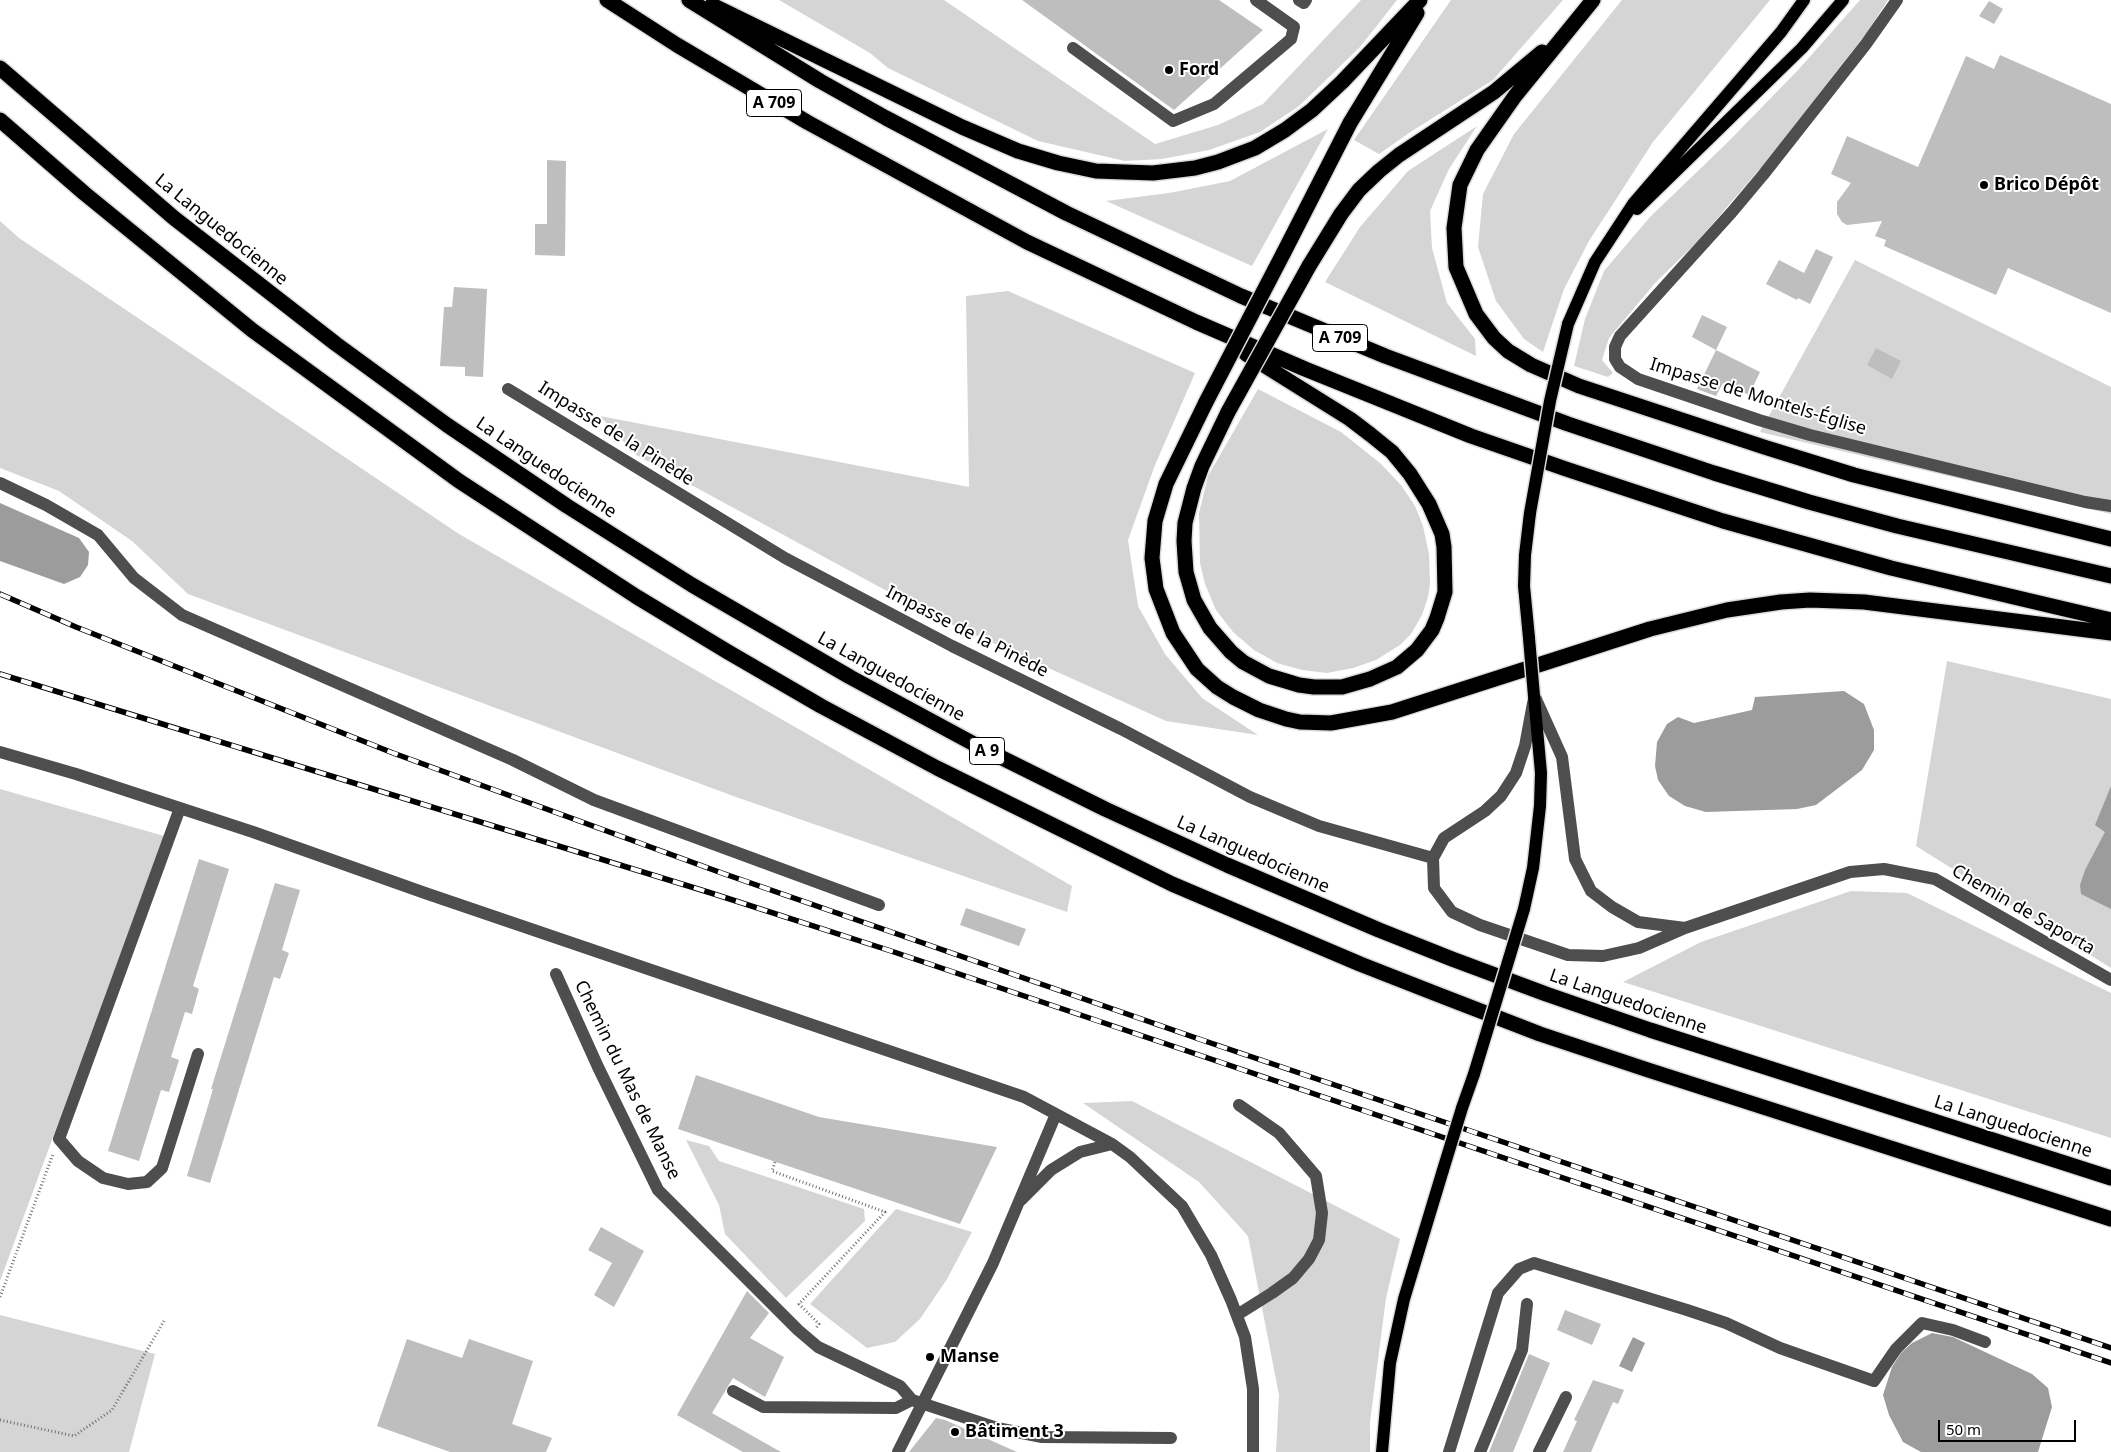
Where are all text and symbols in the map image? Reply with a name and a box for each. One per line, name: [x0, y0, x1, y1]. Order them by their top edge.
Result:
place label: Ford: [1179, 59, 1219, 81]
marker: Ford: [1163, 64, 1175, 76]
road number: A 709: [746, 90, 802, 116]
street label: La Languedocienne: [150, 170, 292, 290]
place label: Brico Dépôt: [1994, 174, 2099, 196]
marker: Brico Dépôt: [1978, 179, 1990, 191]
road number: A 709: [1312, 324, 1368, 352]
street label: Impasse de Montels-Église: [1647, 354, 1869, 440]
street label: Impasse de la Pinède: [534, 377, 698, 491]
street label: La Languedocienne: [472, 413, 620, 523]
street label: Impasse de la Pinède: [882, 582, 1052, 682]
street label: La Languedocienne: [814, 628, 968, 726]
road number: A 9: [970, 738, 1004, 764]
street label: La Languedocienne: [1173, 812, 1333, 898]
street label: Chemin de Saporta: [1948, 860, 2098, 960]
street label: La Languedocienne: [1546, 965, 1710, 1039]
street label: Chemin du Mas de Manse: [569, 977, 685, 1183]
street label: La Languedocienne: [1931, 1091, 2095, 1163]
place label: Manse: [940, 1346, 999, 1368]
marker: Manse: [924, 1351, 936, 1363]
scale bar: [1941, 1410, 2078, 1442]
text: 50 m: [1946, 1419, 1981, 1439]
place label: Bâtiment 3: [965, 1421, 1064, 1443]
marker: Bâtiment 3: [949, 1426, 961, 1438]

